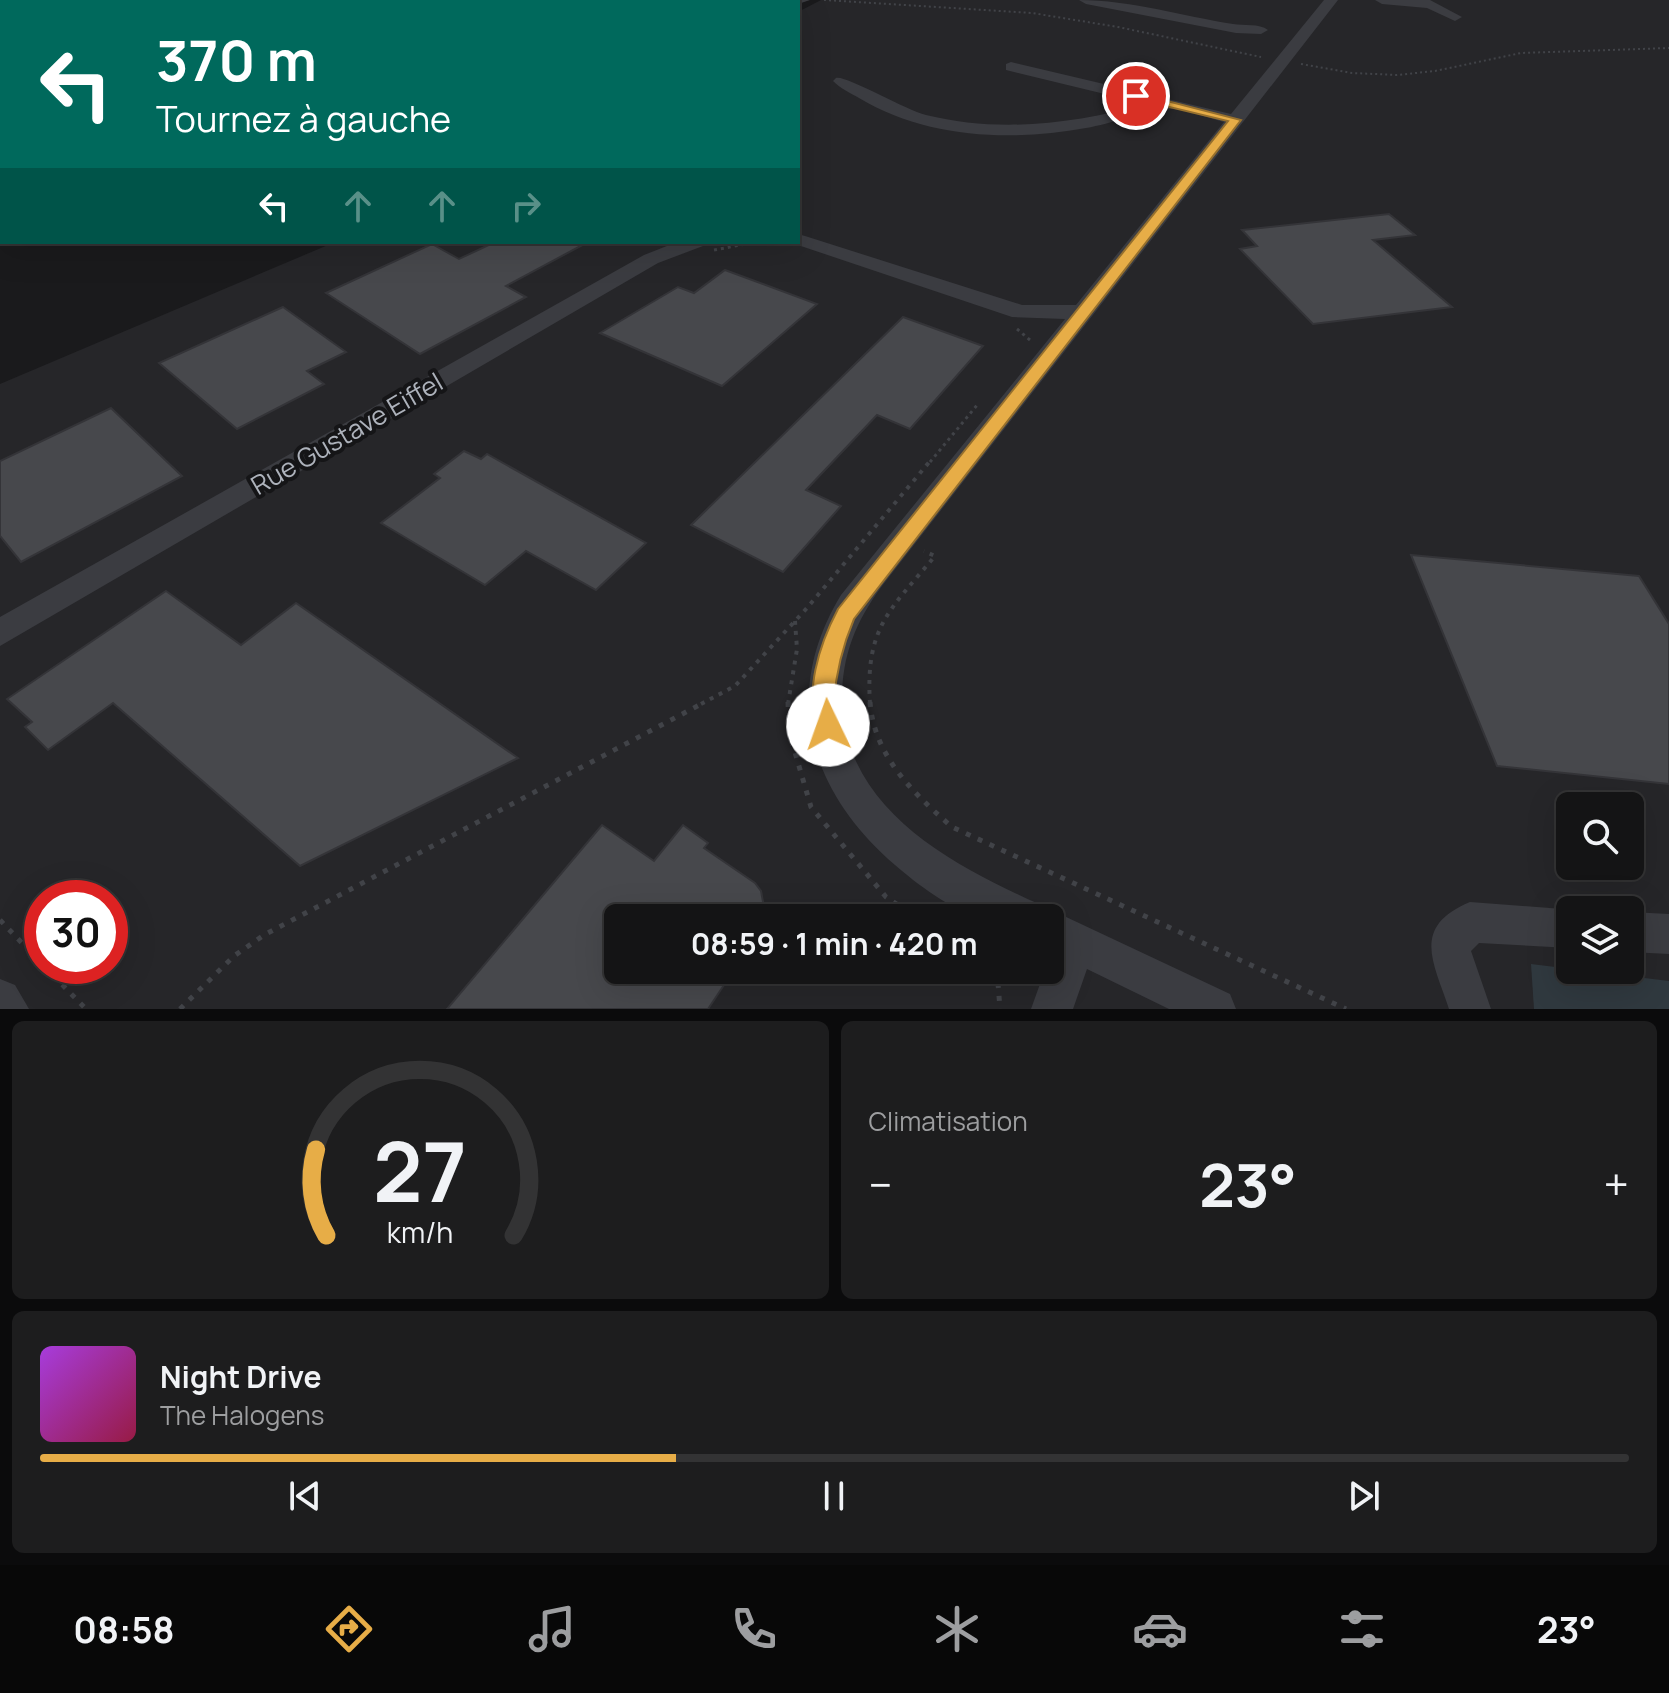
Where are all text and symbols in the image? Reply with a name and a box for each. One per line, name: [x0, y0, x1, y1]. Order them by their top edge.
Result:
text: 370 m: [156, 21, 317, 98]
icon: left: [24, 32, 128, 136]
pin: [1102, 62, 1170, 130]
icon: arrive: [1114, 74, 1158, 118]
text: Tournez à gauche: [156, 94, 451, 143]
icon: left: [252, 184, 296, 228]
icon: ahead: [336, 184, 380, 228]
icon: ahead: [420, 184, 464, 228]
icon: right: [504, 184, 548, 228]
street label: Rue Gustave Eiffel: [244, 364, 449, 503]
position arrow: [786, 683, 870, 767]
map controls: [1556, 792, 1644, 984]
button: search: [1556, 792, 1644, 880]
speed limit sign: 30: [24, 880, 128, 984]
button: layers: [1556, 896, 1644, 984]
text: 08:59 · 1 min · 420 m: [691, 923, 977, 964]
text: Climatisation: [869, 1103, 1028, 1139]
text: 27: [373, 1113, 467, 1227]
text: 23°: [1199, 1143, 1297, 1225]
text: −: [869, 1154, 892, 1214]
text: +: [1604, 1154, 1629, 1214]
text: km/h: [387, 1213, 453, 1252]
text: Night Drive: [160, 1356, 322, 1397]
text: The Halogens: [160, 1397, 324, 1433]
icon: previous: [283, 1474, 327, 1518]
icon: pause: [812, 1474, 856, 1518]
icon: next: [1342, 1474, 1386, 1518]
icon: directions: [321, 1601, 377, 1657]
icon: music: [524, 1601, 580, 1657]
icon: phone: [726, 1601, 782, 1657]
icon: climate: [929, 1601, 985, 1657]
icon: car: [1132, 1601, 1188, 1657]
icon: filters: [1334, 1601, 1390, 1657]
text: 08:58: [73, 1605, 175, 1654]
text: 23°: [1537, 1605, 1596, 1654]

